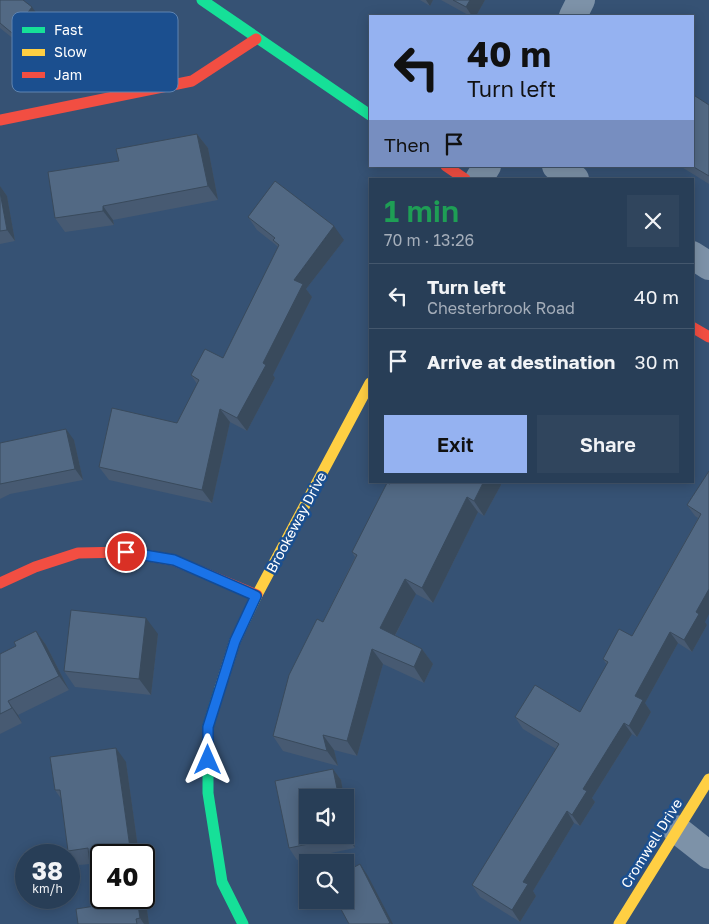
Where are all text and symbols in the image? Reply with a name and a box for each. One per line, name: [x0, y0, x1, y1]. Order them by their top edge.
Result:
legend: [12, 12, 178, 92]
text: Fast: [54, 21, 83, 38]
text: 40 m: [467, 33, 551, 75]
icon: left: [384, 35, 449, 100]
text: Slow: [54, 43, 87, 60]
text: Jam: [54, 66, 82, 83]
text: Turn left: [467, 75, 556, 102]
icon: arrive: [440, 130, 468, 158]
text: Then: [384, 133, 430, 156]
text: 1 min: [384, 193, 459, 229]
button: close: [627, 195, 679, 247]
text: 70 m · 13:26: [384, 230, 474, 250]
text: Turn left: [427, 275, 506, 298]
icon: left: [384, 282, 412, 310]
text: 40 m: [634, 285, 679, 308]
text: Chesterbrook Road: [427, 298, 575, 318]
icon: arrive: [384, 347, 412, 375]
text: Arrive at destination: [427, 350, 615, 373]
text: 30 m: [635, 350, 679, 373]
button: Exit: [384, 415, 527, 473]
button: Share: [537, 415, 679, 473]
street label: Brookeway Drive: [262, 469, 330, 575]
pin: [105, 531, 147, 573]
icon: arrive: [112, 538, 140, 566]
position arrow: [181, 733, 233, 785]
map controls: [299, 789, 354, 909]
button: sound: [299, 789, 354, 844]
street label: Cromwell Drive: [617, 795, 685, 891]
speed limit sign: 40: [90, 844, 155, 909]
button: search: [299, 854, 354, 909]
text: 38: [32, 855, 63, 886]
text: km/h: [32, 881, 63, 896]

